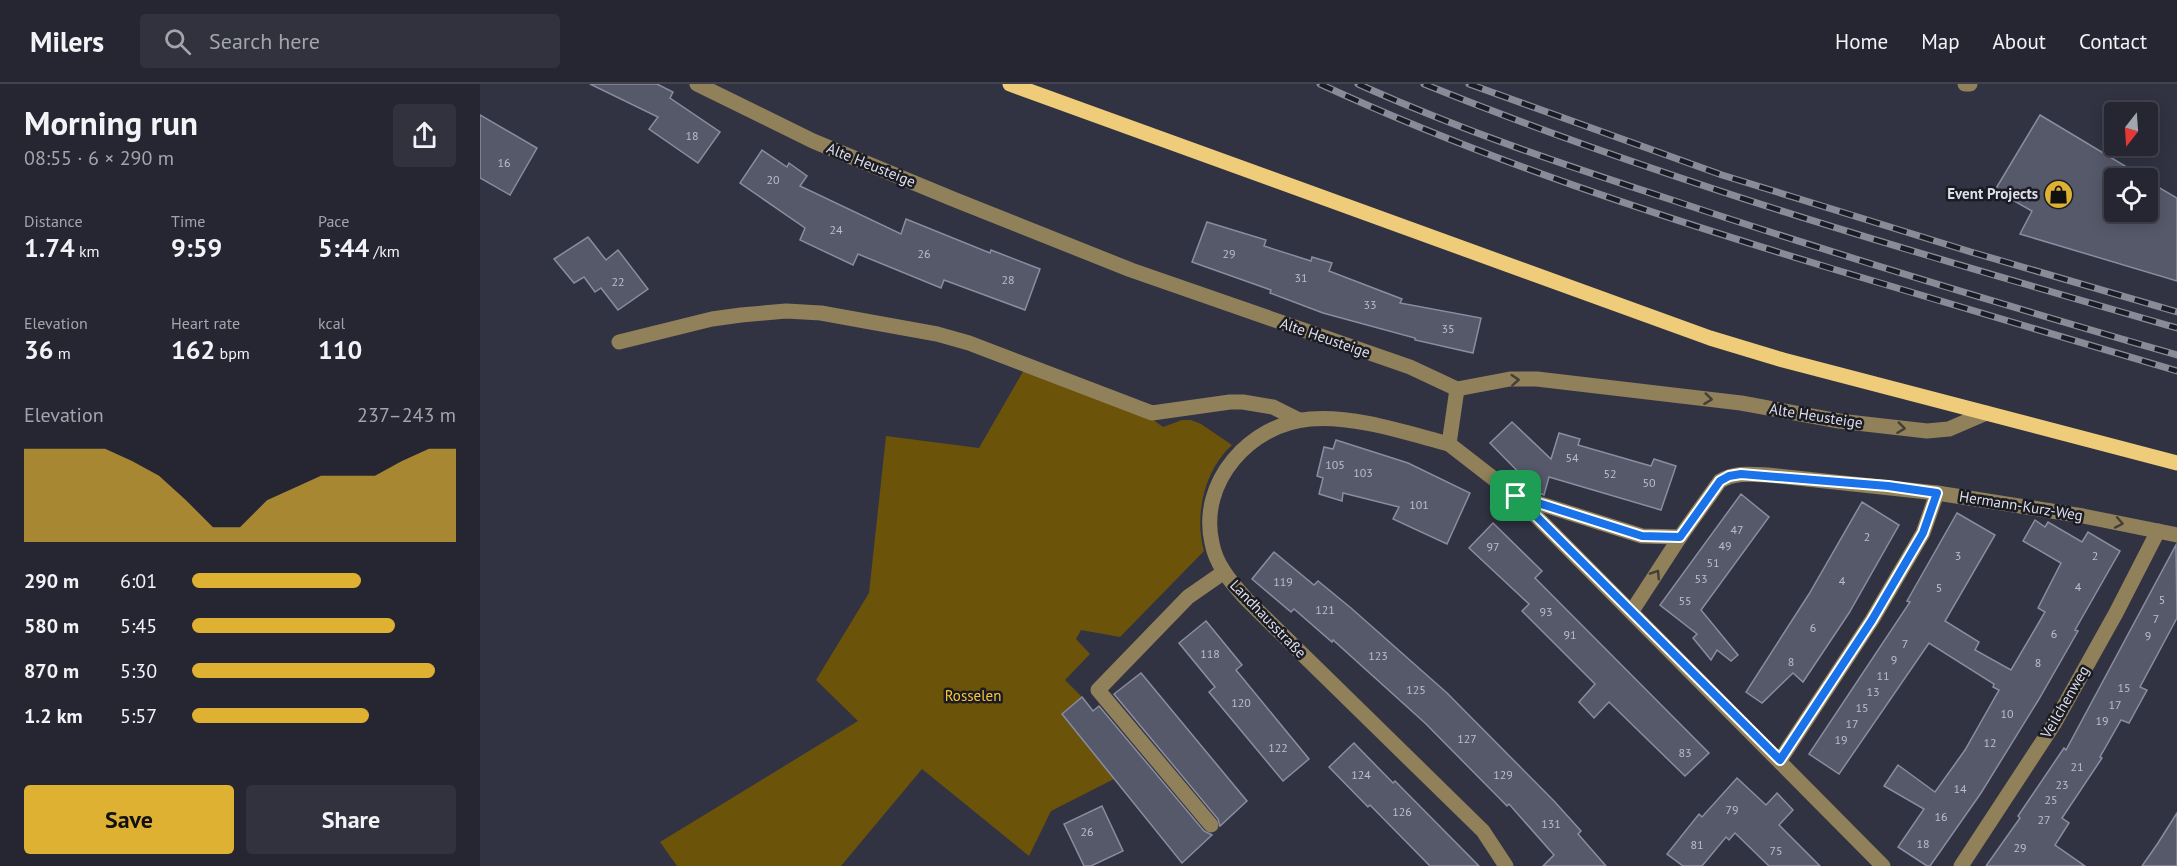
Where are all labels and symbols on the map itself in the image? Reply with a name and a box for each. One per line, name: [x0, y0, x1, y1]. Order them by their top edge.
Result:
north arrow: [2104, 102, 2158, 156]
house number: 18: [685, 128, 699, 143]
street label: Alte Heusteige: [824, 138, 918, 191]
house number: 16: [497, 155, 511, 170]
house number: 20: [766, 172, 780, 187]
shop icon: Event Projects: [2043, 178, 2075, 210]
place label: Event Projects: [1947, 184, 2038, 203]
house number: 24: [829, 222, 843, 237]
house number: 26: [917, 246, 931, 261]
house number: 29: [1222, 246, 1236, 261]
house number: 31: [1294, 270, 1308, 285]
house number: 28: [1001, 272, 1015, 287]
house number: 22: [611, 274, 625, 289]
house number: 33: [1363, 297, 1377, 312]
street label: Alte Heusteige: [1278, 313, 1373, 362]
house number: 35: [1441, 321, 1455, 336]
one-way arrow: [1510, 373, 1519, 386]
one-way arrow: [1704, 393, 1713, 405]
street label: Alte Heusteige: [1768, 399, 1864, 432]
one-way arrow: [1897, 421, 1906, 434]
house number: 54: [1565, 450, 1579, 465]
house number: 105: [1325, 457, 1345, 472]
house number: 103: [1353, 465, 1373, 480]
house number: 52: [1603, 466, 1617, 481]
pin: [1490, 470, 1541, 521]
house number: 50: [1642, 475, 1656, 490]
street label: Hermann-Kurz-Weg: [1958, 486, 2084, 525]
house number: 101: [1409, 497, 1429, 512]
one-way arrow: [2114, 516, 2124, 529]
house number: 47: [1730, 522, 1744, 537]
house number: 2: [1864, 529, 1870, 544]
house number: 49: [1718, 538, 1732, 553]
house number: 97: [1486, 539, 1500, 554]
house number: 3: [1955, 548, 1961, 563]
house number: 2: [2092, 548, 2098, 563]
house number: 51: [1706, 555, 1720, 570]
one-way arrow: [1648, 570, 1660, 580]
house number: 53: [1694, 571, 1708, 586]
house number: 4: [1839, 573, 1846, 588]
house number: 119: [1273, 574, 1293, 589]
street label: Landhausstraße: [1226, 575, 1311, 662]
house number: 4: [2075, 579, 2082, 594]
house number: 5: [1936, 580, 1942, 595]
house number: 5: [2159, 592, 2165, 607]
house number: 55: [1678, 593, 1692, 608]
house number: 121: [1315, 602, 1335, 617]
house number: 93: [1539, 604, 1553, 619]
house number: 7: [2153, 611, 2159, 626]
house number: 6: [1810, 620, 1816, 635]
house number: 6: [2051, 626, 2057, 641]
house number: 91: [1563, 627, 1577, 642]
house number: 9: [2145, 628, 2151, 643]
house number: 7: [1902, 636, 1908, 651]
house number: 118: [1200, 646, 1220, 661]
house number: 123: [1368, 648, 1388, 663]
house number: 9: [1891, 652, 1897, 667]
house number: 8: [1788, 654, 1794, 669]
house number: 8: [2035, 655, 2041, 670]
street label: Veilchenweg: [2036, 662, 2093, 742]
house number: 11: [1876, 668, 1890, 683]
house number: 15: [2117, 680, 2131, 695]
house number: 125: [1406, 682, 1426, 697]
house number: 13: [1866, 684, 1880, 699]
park label: Rosselen: [945, 686, 1001, 705]
house number: 120: [1231, 695, 1251, 710]
house number: 17: [2108, 697, 2122, 712]
house number: 15: [1855, 700, 1869, 715]
house number: 10: [2000, 706, 2014, 721]
house number: 19: [2095, 713, 2109, 728]
house number: 17: [1845, 716, 1859, 731]
house number: 127: [1457, 731, 1477, 746]
house number: 19: [1834, 732, 1848, 747]
house number: 12: [1983, 735, 1997, 750]
house number: 122: [1268, 740, 1288, 755]
house number: 83: [1678, 745, 1692, 760]
house number: 21: [2070, 759, 2084, 774]
house number: 124: [1351, 767, 1371, 782]
house number: 129: [1493, 767, 1513, 782]
house number: 23: [2055, 777, 2069, 792]
house number: 14: [1953, 781, 1967, 796]
house number: 25: [2044, 792, 2058, 807]
house number: 79: [1725, 802, 1739, 817]
house number: 126: [1392, 804, 1412, 819]
house number: 16: [1934, 809, 1948, 824]
house number: 27: [2037, 812, 2051, 827]
house number: 131: [1541, 816, 1561, 831]
house number: 26: [1080, 824, 1094, 839]
house number: 18: [1916, 836, 1930, 851]
house number: 81: [1690, 837, 1704, 852]
house number: 29: [2013, 840, 2027, 855]
house number: 75: [1769, 843, 1783, 858]

